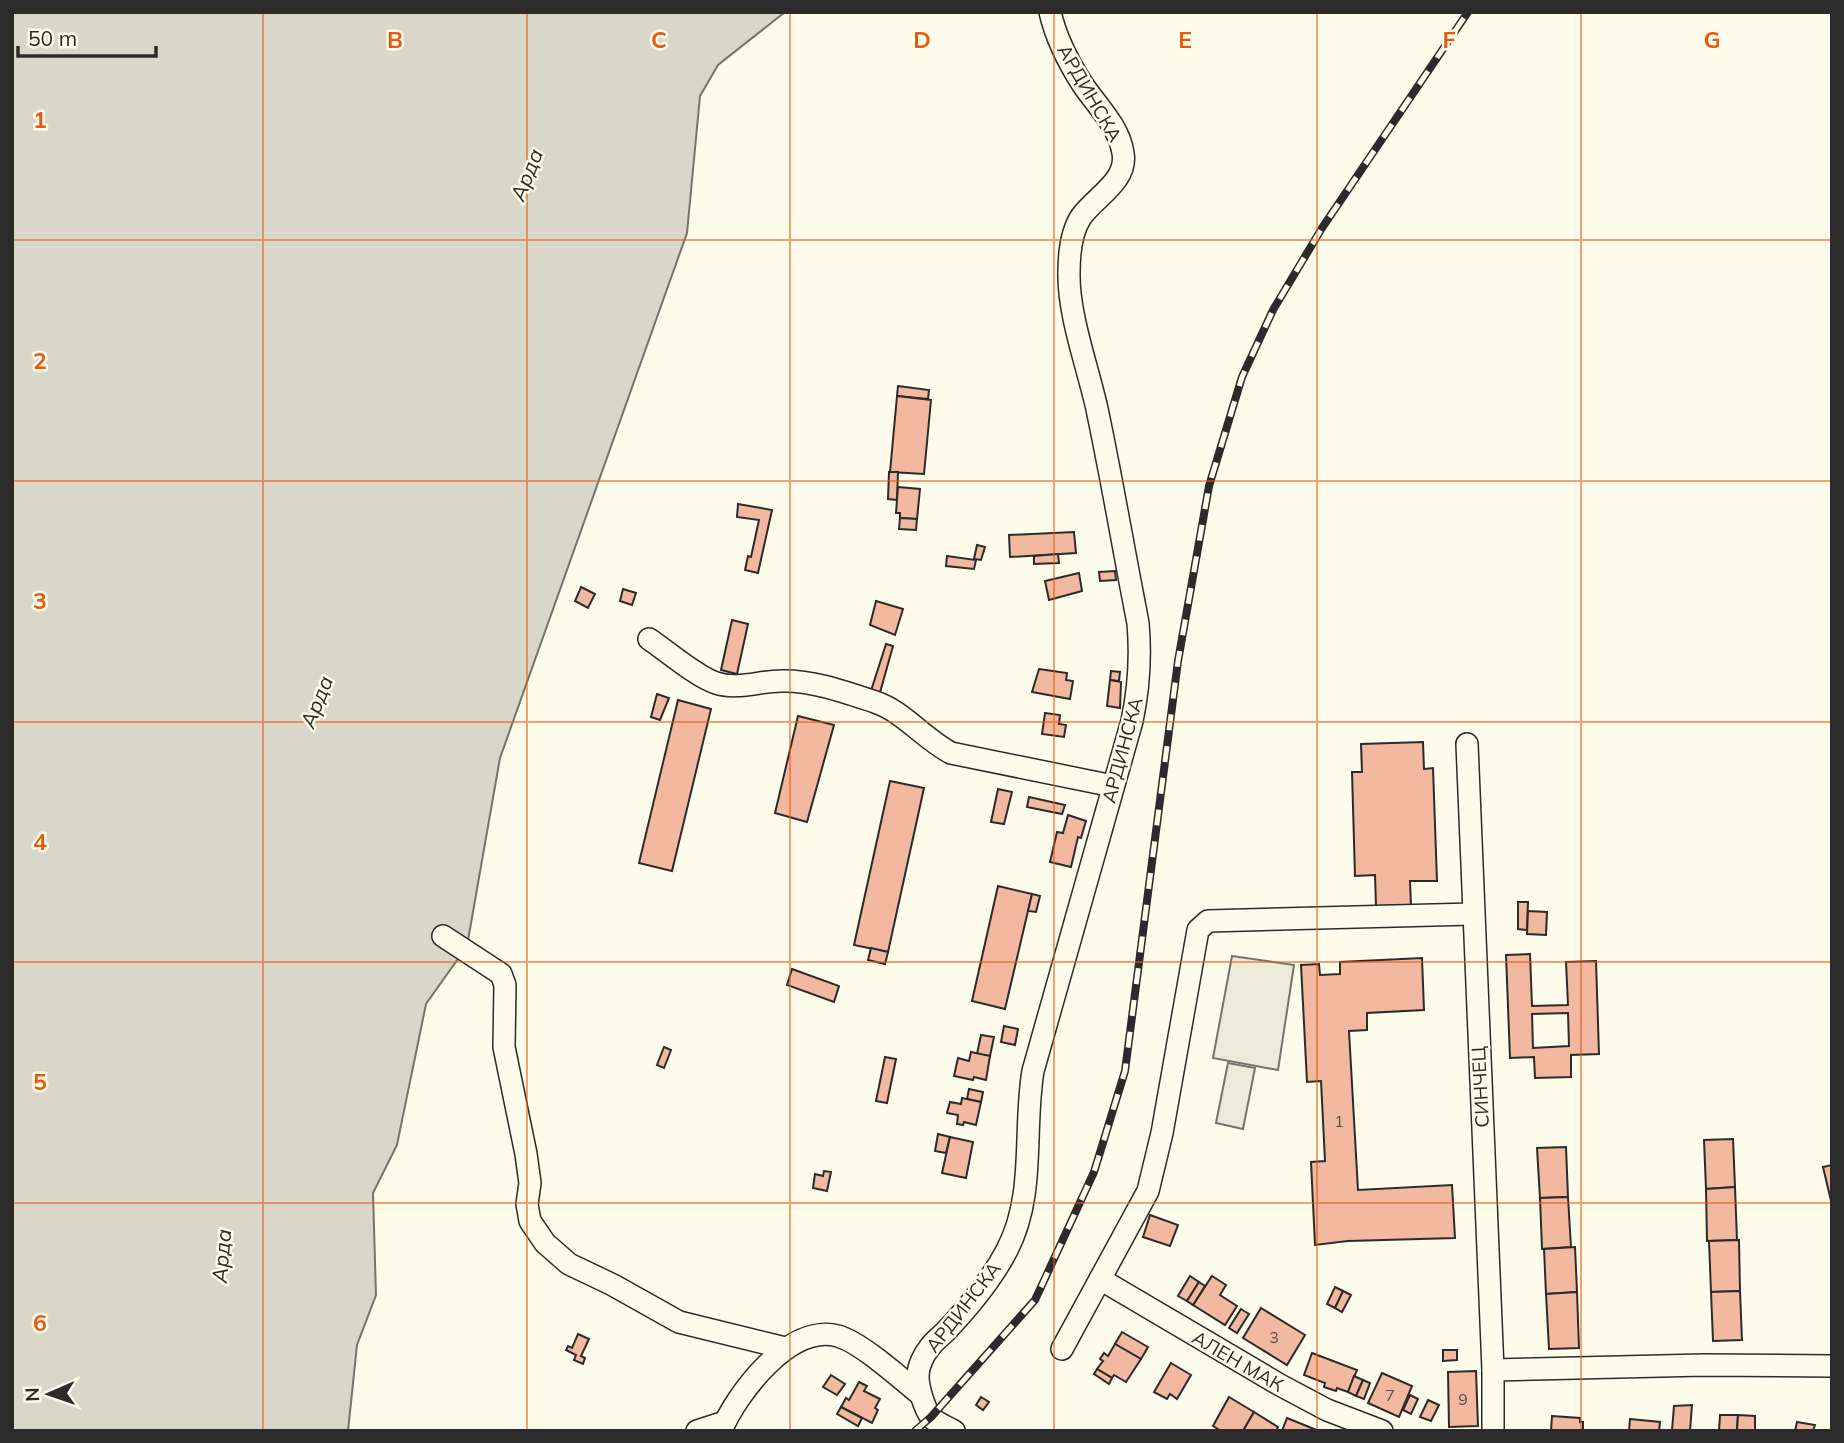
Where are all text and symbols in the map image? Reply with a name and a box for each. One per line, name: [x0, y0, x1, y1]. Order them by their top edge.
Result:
scale bar: [18, 14, 156, 58]
text: 50 m: [28, 25, 77, 51]
text: B: [387, 25, 403, 54]
text: C: [651, 25, 667, 54]
text: D: [913, 25, 931, 54]
text: E: [1178, 25, 1192, 54]
text: F: [1442, 25, 1456, 54]
text: G: [1703, 25, 1721, 54]
street label: АРДИНСКА: [1052, 40, 1128, 146]
text: 1: [33, 105, 47, 134]
water label: Арда: [504, 145, 548, 205]
text: 2: [33, 346, 47, 375]
text: 3: [33, 586, 47, 615]
water label: Арда: [294, 672, 338, 732]
street label: АРДИНСКА: [1096, 694, 1148, 805]
text: 4: [33, 827, 47, 856]
street label: СИНЧЕЦ: [1466, 1046, 1494, 1128]
text: 5: [33, 1067, 47, 1096]
house number: 1: [1334, 1111, 1344, 1131]
water label: Арда: [206, 1228, 236, 1285]
street label: АРДИНСКА: [920, 1257, 1006, 1357]
text: 6: [33, 1308, 47, 1337]
street label: АЛЕН МАК: [1188, 1325, 1289, 1397]
house number: 3: [1269, 1327, 1279, 1347]
north arrow: [14, 1359, 84, 1429]
house number: 7: [1385, 1385, 1395, 1405]
text: N: [20, 1387, 44, 1402]
house number: 9: [1458, 1389, 1468, 1409]

